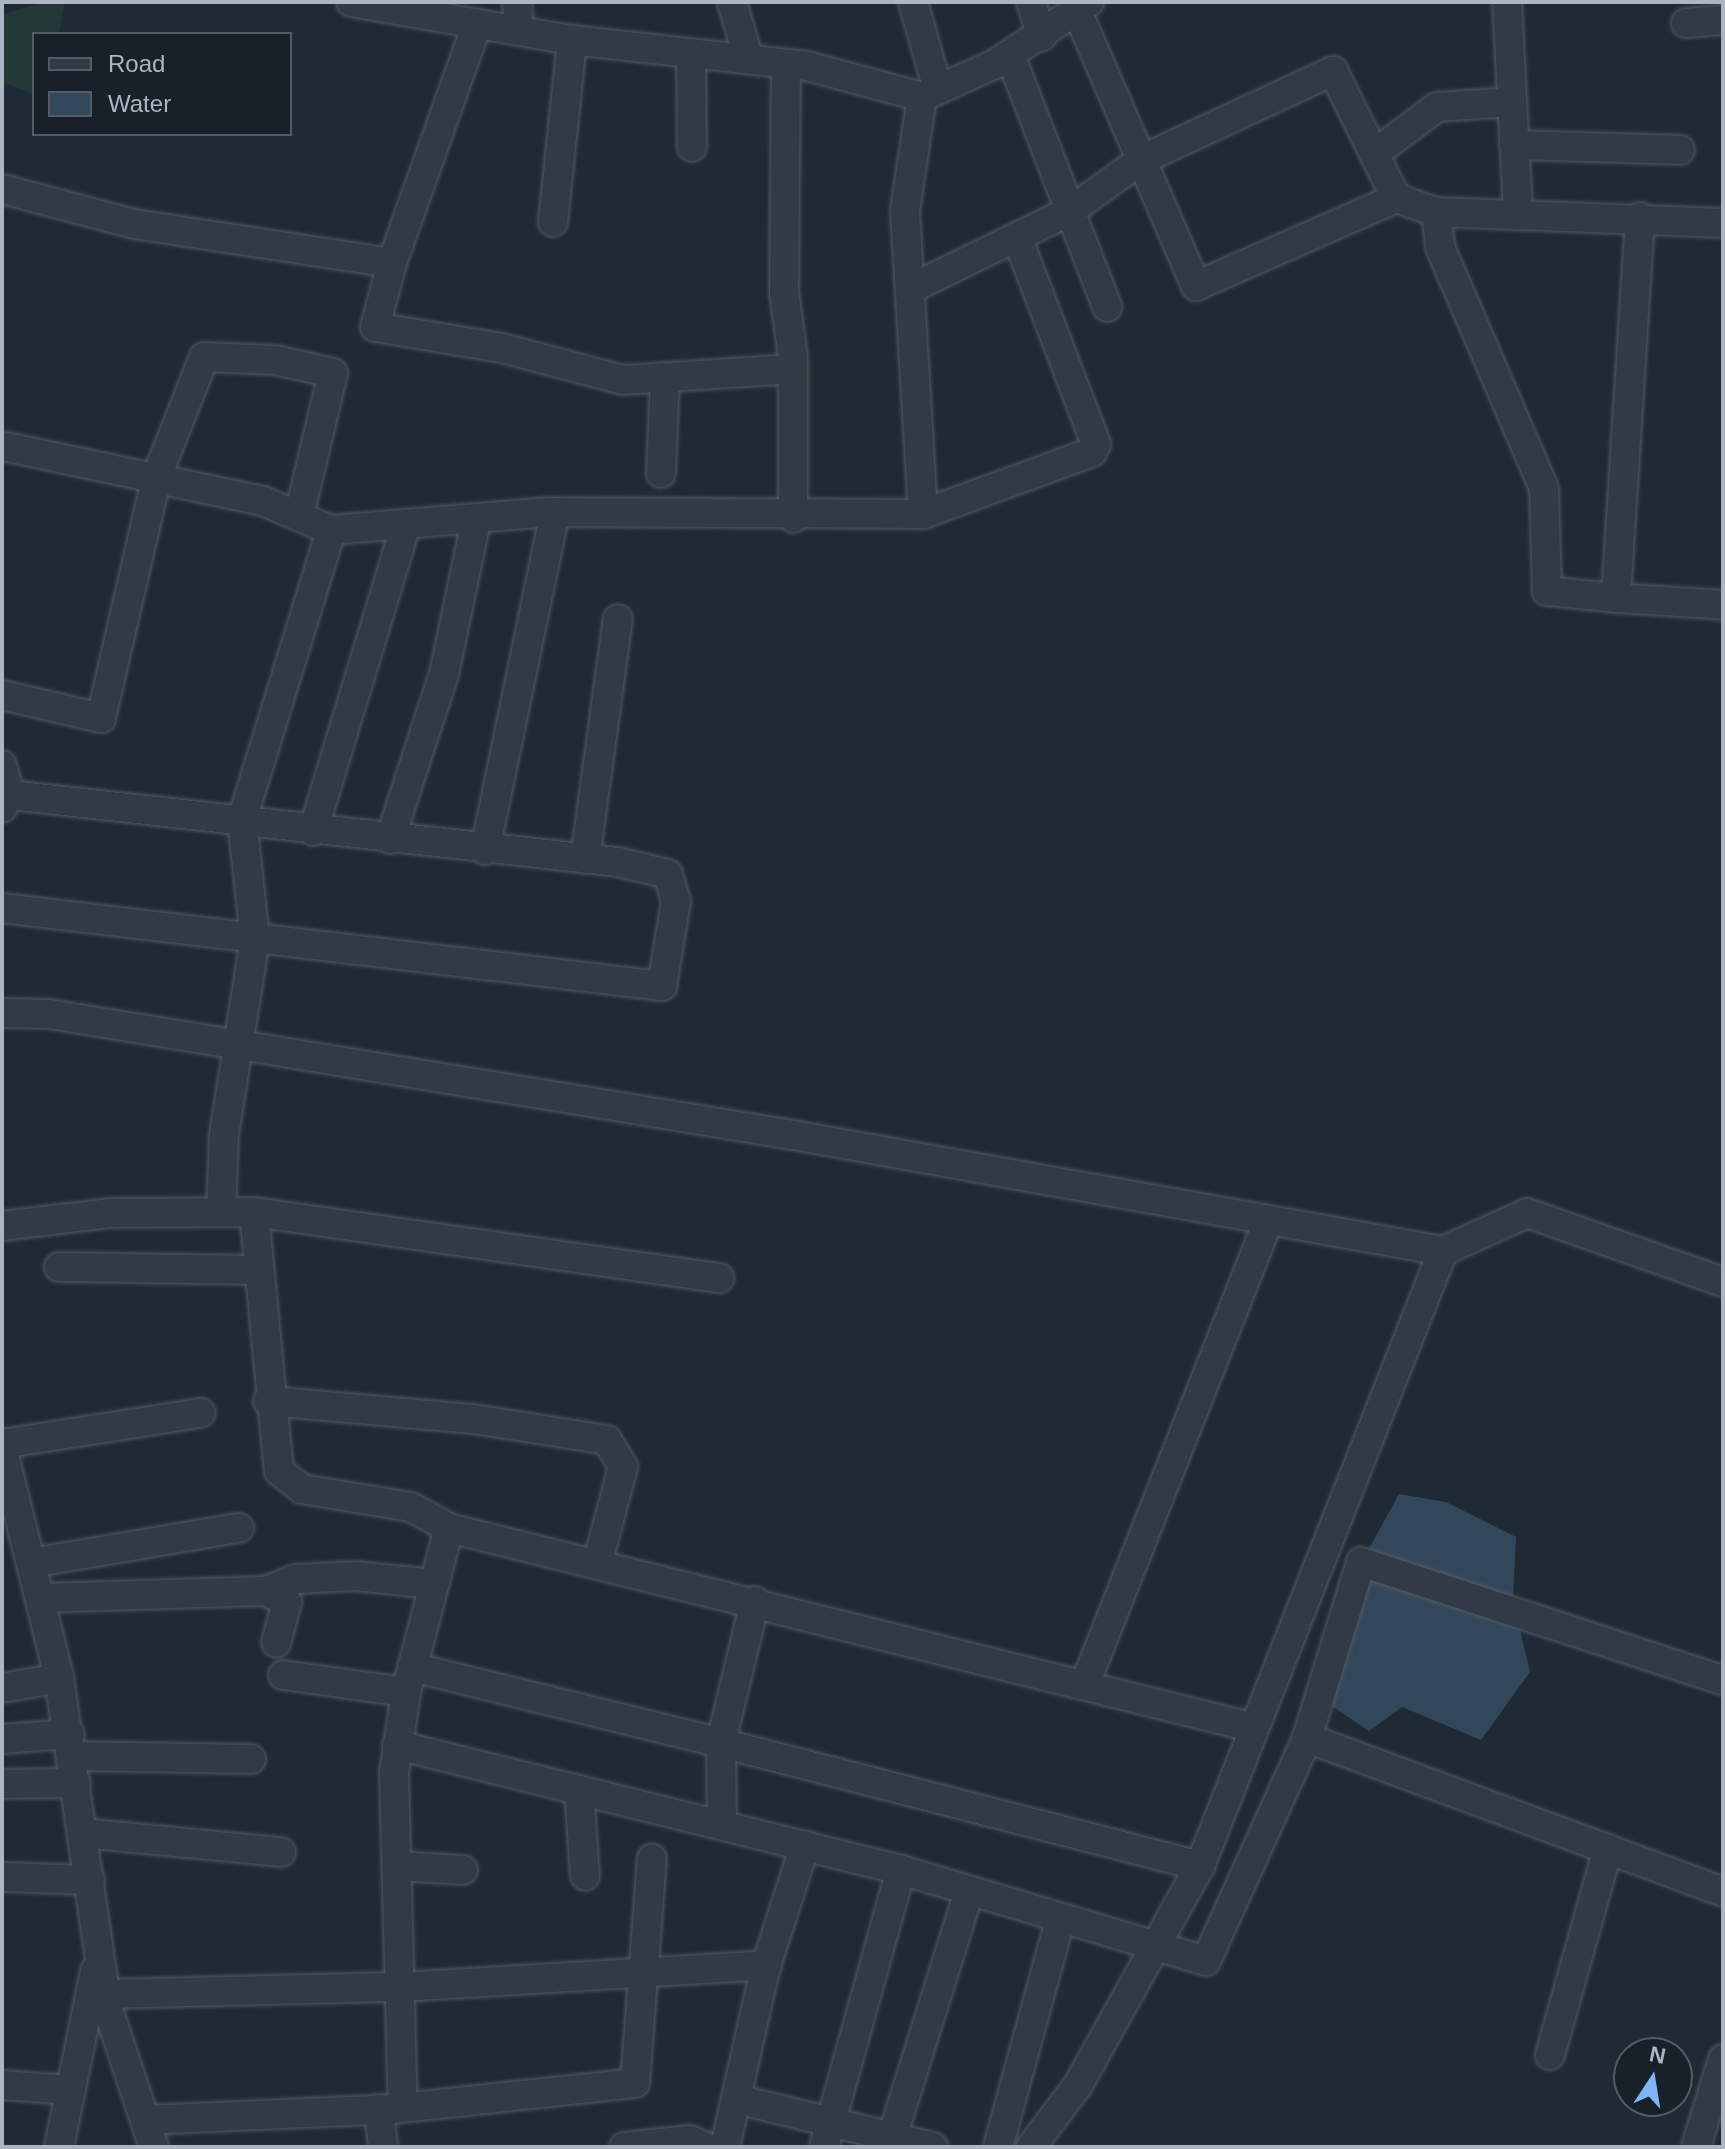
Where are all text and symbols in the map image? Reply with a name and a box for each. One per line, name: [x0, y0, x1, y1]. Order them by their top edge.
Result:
legend: [32, 32, 292, 136]
text: Road: [108, 50, 165, 77]
text: Water: [108, 90, 171, 117]
north arrow: [1613, 2037, 1693, 2117]
text: N: [1647, 2041, 1668, 2069]

